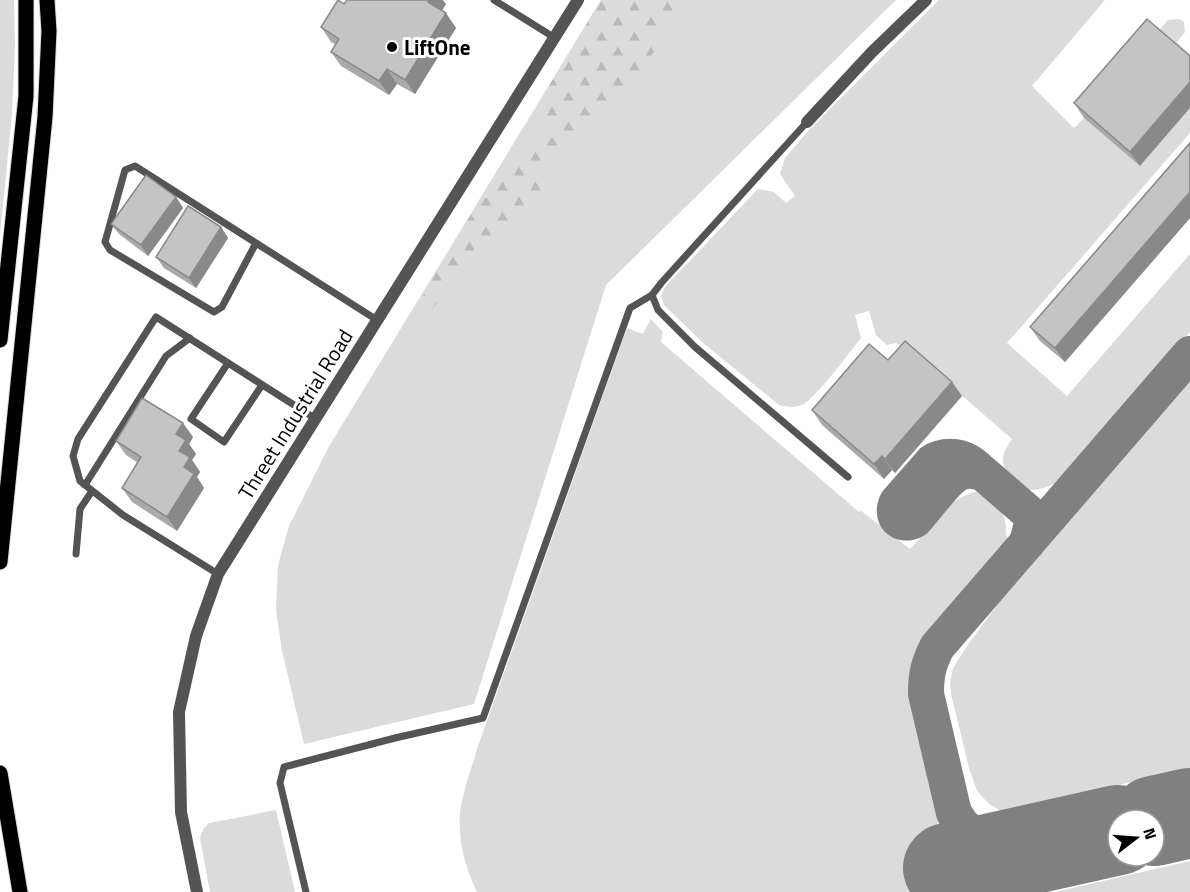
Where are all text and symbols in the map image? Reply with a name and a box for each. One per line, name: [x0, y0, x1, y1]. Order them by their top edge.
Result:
place label: LiftOne: [404, 31, 471, 63]
marker: LiftOne: [385, 40, 399, 54]
street label: Threet Industrial Road: [230, 323, 360, 505]
north arrow: [1106, 808, 1166, 868]
text: N: [1137, 825, 1163, 842]

